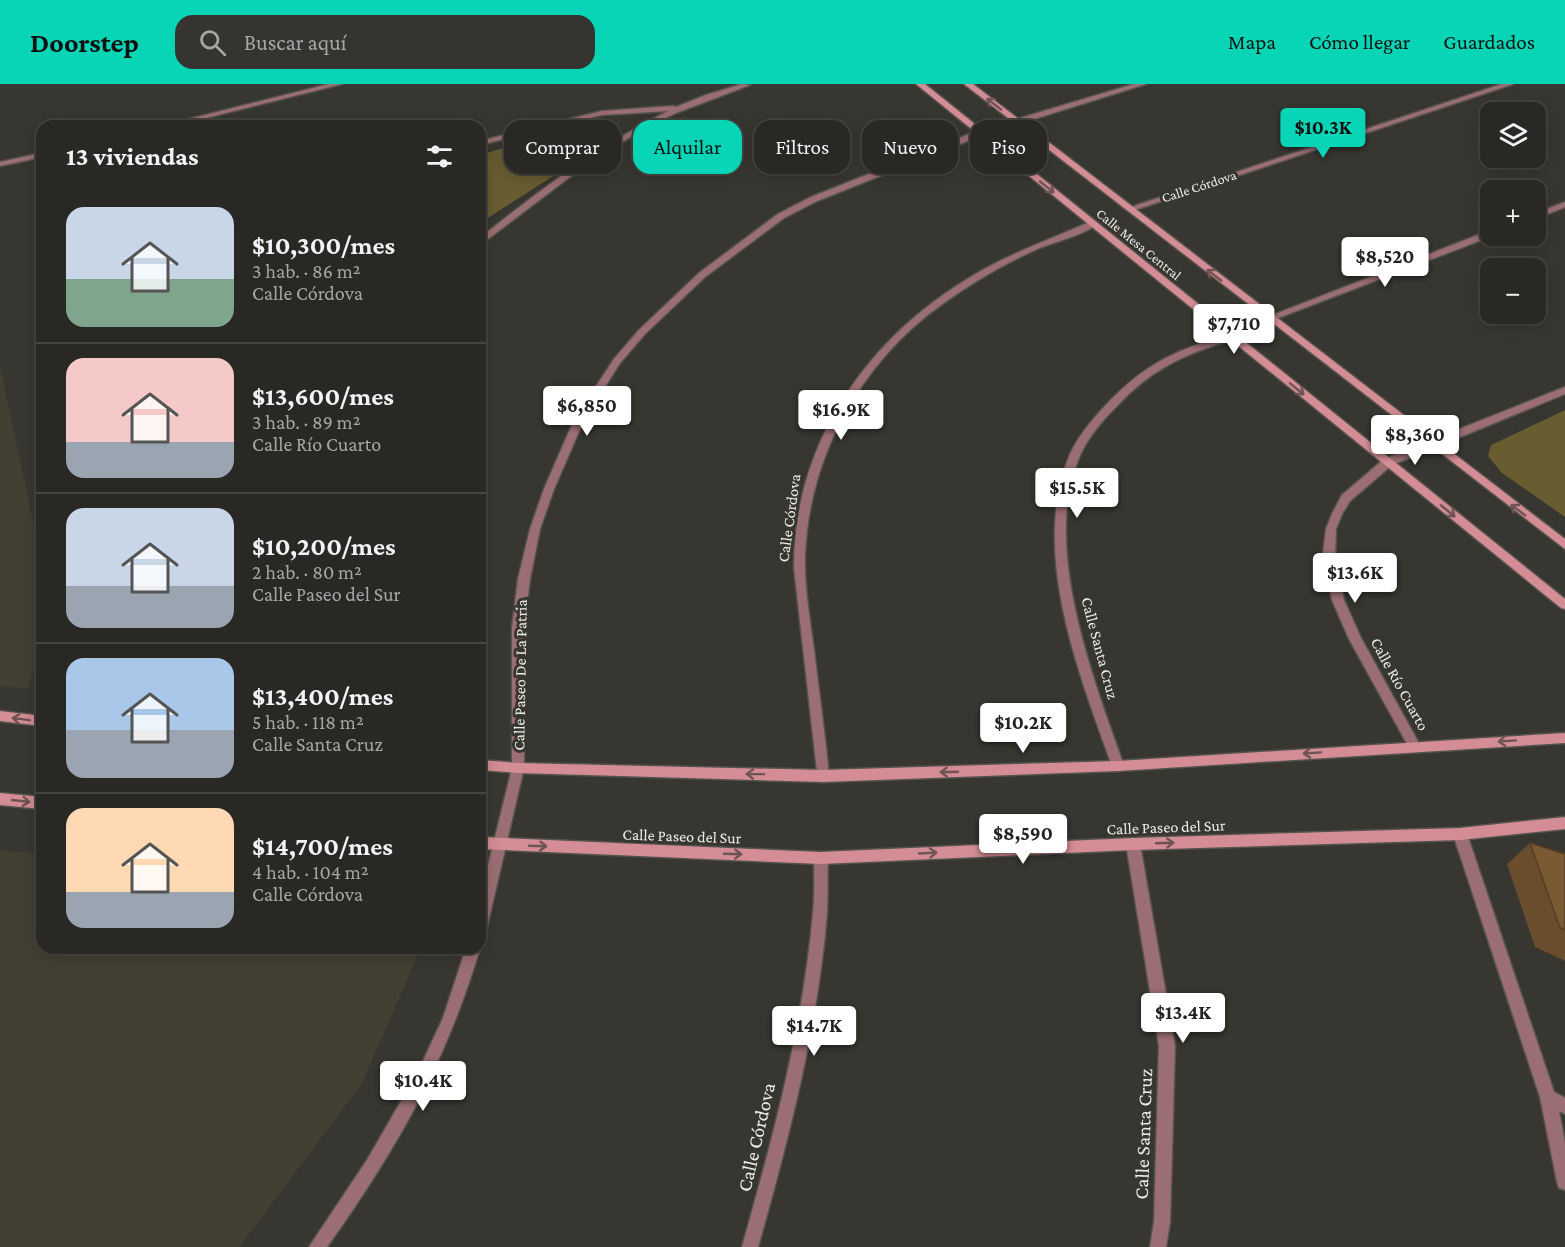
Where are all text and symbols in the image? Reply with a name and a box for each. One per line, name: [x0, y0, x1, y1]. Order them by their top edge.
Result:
search box: [175, 15, 595, 69]
icon: search: [196, 26, 229, 59]
text: Doorstep: [30, 27, 139, 58]
text: Buscar aquí: [244, 30, 346, 55]
text: Mapa: [1228, 30, 1276, 54]
text: Cómo llegar: [1309, 30, 1410, 54]
text: Guardados: [1443, 30, 1535, 54]
one-way arrow: [986, 98, 1002, 111]
map controls: [1480, 102, 1546, 324]
button: layers: [1480, 102, 1546, 168]
pin: $10.3K: [1274, 108, 1372, 159]
text: $10.3K: [1294, 116, 1352, 138]
chip: Comprar: [504, 120, 621, 174]
chip: Alquilar: [633, 120, 742, 174]
chip: Filtros: [754, 120, 850, 174]
chip: Nuevo: [862, 120, 958, 174]
chip: Piso: [970, 120, 1047, 174]
icon: filters: [423, 140, 456, 173]
text: 13 viviendas: [66, 142, 199, 171]
street label: Calle Córdova: [1160, 166, 1239, 206]
one-way arrow: [1039, 180, 1055, 193]
button: +: [1480, 180, 1546, 246]
street label: Calle Mesa Central: [1093, 205, 1185, 283]
icon: home: [114, 231, 186, 303]
text: $10,300/mes: [252, 231, 395, 260]
pin: $8,520: [1336, 237, 1434, 288]
text: $8,520: [1356, 245, 1414, 267]
button: −: [1480, 258, 1546, 324]
text: 3 hab. · 86 m²: [252, 260, 361, 282]
one-way arrow: [1207, 269, 1223, 282]
text: Calle Córdova: [252, 282, 363, 304]
pin: $7,710: [1185, 304, 1283, 355]
text: $7,710: [1207, 312, 1261, 334]
icon: home: [114, 382, 186, 454]
text: $13,600/mes: [252, 382, 394, 411]
one-way arrow: [1289, 382, 1305, 395]
pin: $6,850: [538, 386, 636, 437]
pin: $16.9K: [792, 390, 890, 441]
text: $6,850: [557, 394, 617, 416]
text: $16.9K: [812, 398, 870, 420]
text: 3 hab. · 89 m²: [252, 411, 360, 433]
pin: $8,360: [1366, 415, 1464, 466]
text: $8,360: [1385, 423, 1445, 445]
text: Calle Río Cuarto: [252, 433, 381, 455]
pin: $15.5K: [1028, 468, 1126, 519]
street label: Calle Córdova: [774, 472, 804, 563]
text: $15.5K: [1049, 476, 1105, 498]
one-way arrow: [1511, 503, 1527, 516]
one-way arrow: [1440, 505, 1456, 518]
icon: home: [114, 532, 186, 604]
text: $10,200/mes: [252, 532, 396, 561]
pin: $13.6K: [1306, 553, 1404, 604]
text: 2 hab. · 80 m²: [252, 561, 362, 583]
text: $13.6K: [1327, 561, 1383, 583]
text: Calle Paseo del Sur: [252, 583, 401, 605]
street label: Calle Santa Cruz: [1078, 595, 1122, 701]
street label: Calle Paseo De La Patria: [510, 599, 530, 751]
street label: Calle Río Cuarto: [1368, 635, 1432, 733]
icon: home: [114, 682, 186, 754]
text: $13,400/mes: [252, 682, 393, 711]
pin: $10.2K: [974, 703, 1072, 754]
text: 5 hab. · 118 m²: [252, 711, 364, 733]
text: $10.2K: [994, 711, 1052, 733]
one-way arrow: [12, 713, 31, 724]
text: Calle Santa Cruz: [252, 733, 383, 755]
one-way arrow: [1497, 736, 1517, 747]
one-way arrow: [1303, 748, 1322, 759]
one-way arrow: [940, 766, 960, 777]
one-way arrow: [745, 768, 765, 780]
one-way arrow: [11, 796, 30, 807]
pin: $8,590: [974, 814, 1072, 865]
street label: Calle Paseo del Sur: [1106, 816, 1226, 838]
text: $8,590: [993, 822, 1053, 844]
street label: Calle Paseo del Sur: [622, 825, 742, 847]
icon: home: [114, 832, 186, 904]
text: $14,700/mes: [252, 832, 393, 861]
one-way arrow: [1154, 837, 1174, 849]
one-way arrow: [528, 841, 548, 852]
one-way arrow: [918, 848, 938, 859]
one-way arrow: [723, 849, 743, 860]
text: 4 hab. · 104 m²: [252, 861, 369, 883]
text: Calle Córdova: [252, 883, 363, 905]
pin: $13.4K: [1134, 993, 1232, 1044]
text: $13.4K: [1155, 1001, 1211, 1023]
pin: $14.7K: [765, 1006, 863, 1057]
text: $14.7K: [786, 1014, 842, 1036]
pin: $10.4K: [374, 1061, 472, 1112]
street label: Calle Santa Cruz: [1130, 1068, 1156, 1200]
text: $10.4K: [394, 1069, 452, 1091]
street label: Calle Córdova: [733, 1080, 779, 1194]

